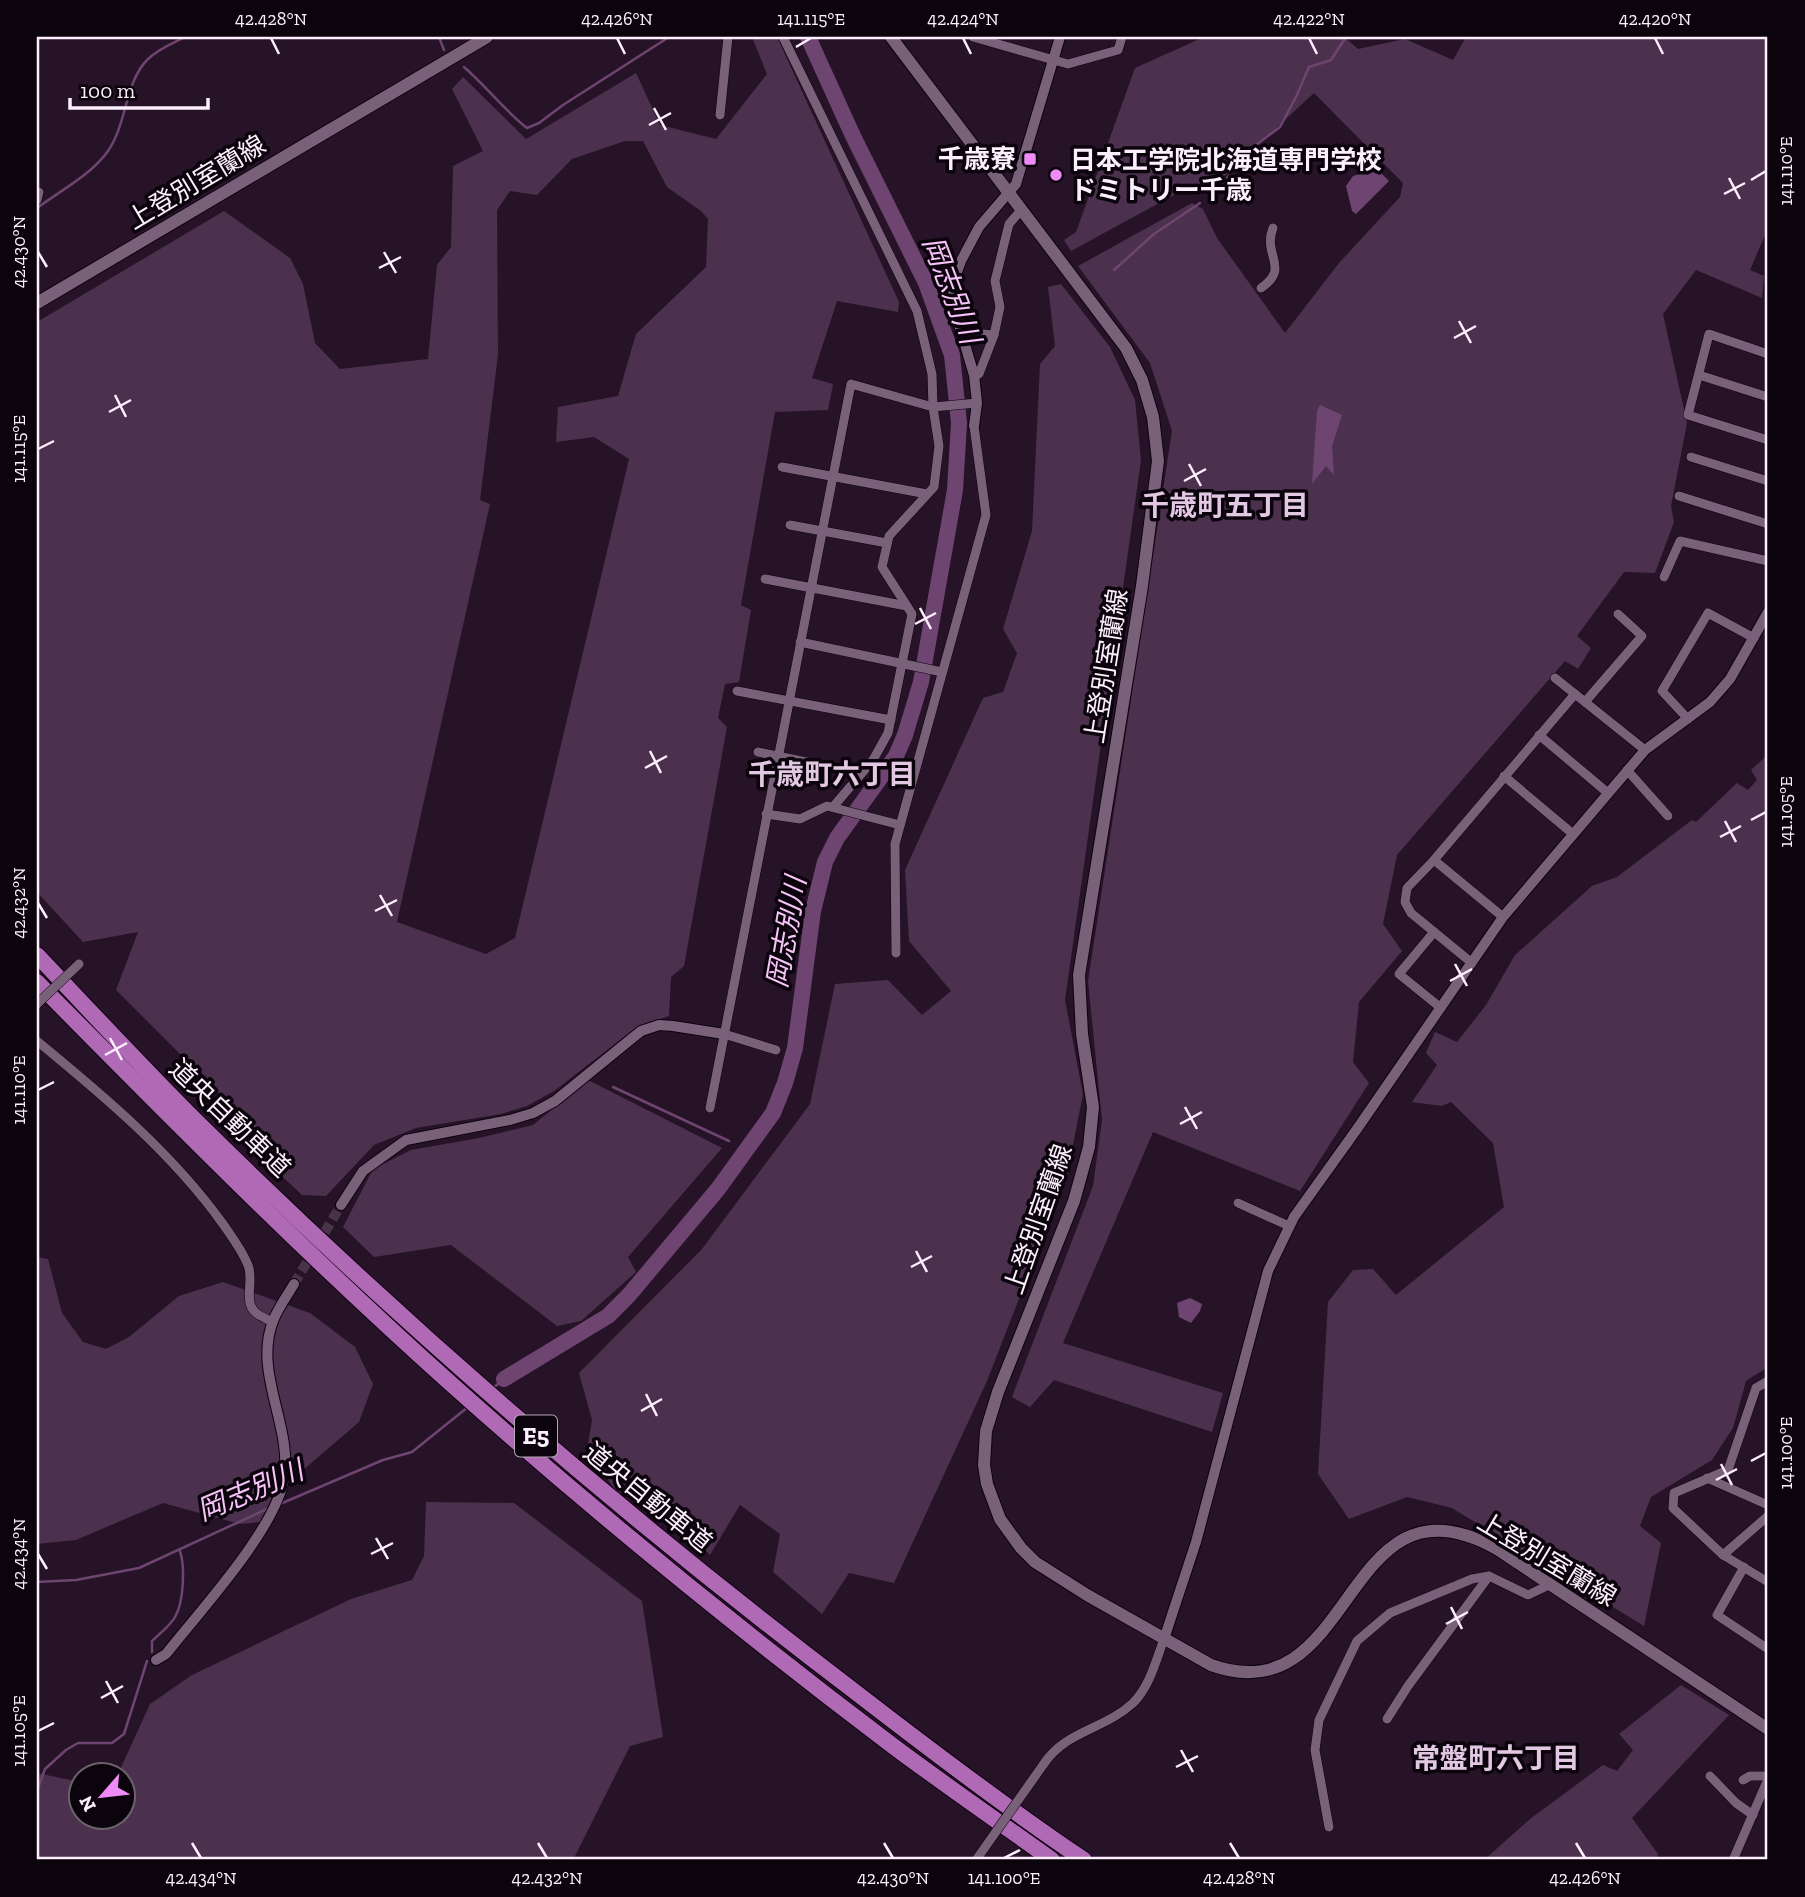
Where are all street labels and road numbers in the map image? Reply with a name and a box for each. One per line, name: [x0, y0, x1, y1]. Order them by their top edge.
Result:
street label: 上登別室蘭線: [121, 128, 271, 236]
street label: 上登別室蘭線: [1078, 586, 1134, 746]
street label: 道央自動車道: [163, 1052, 297, 1184]
street label: 上登別室蘭線: [997, 1140, 1079, 1298]
road number: E5: [515, 1416, 557, 1456]
street label: 道央自動車道: [577, 1435, 719, 1559]
street label: 上登別室蘭線: [1472, 1505, 1622, 1613]

